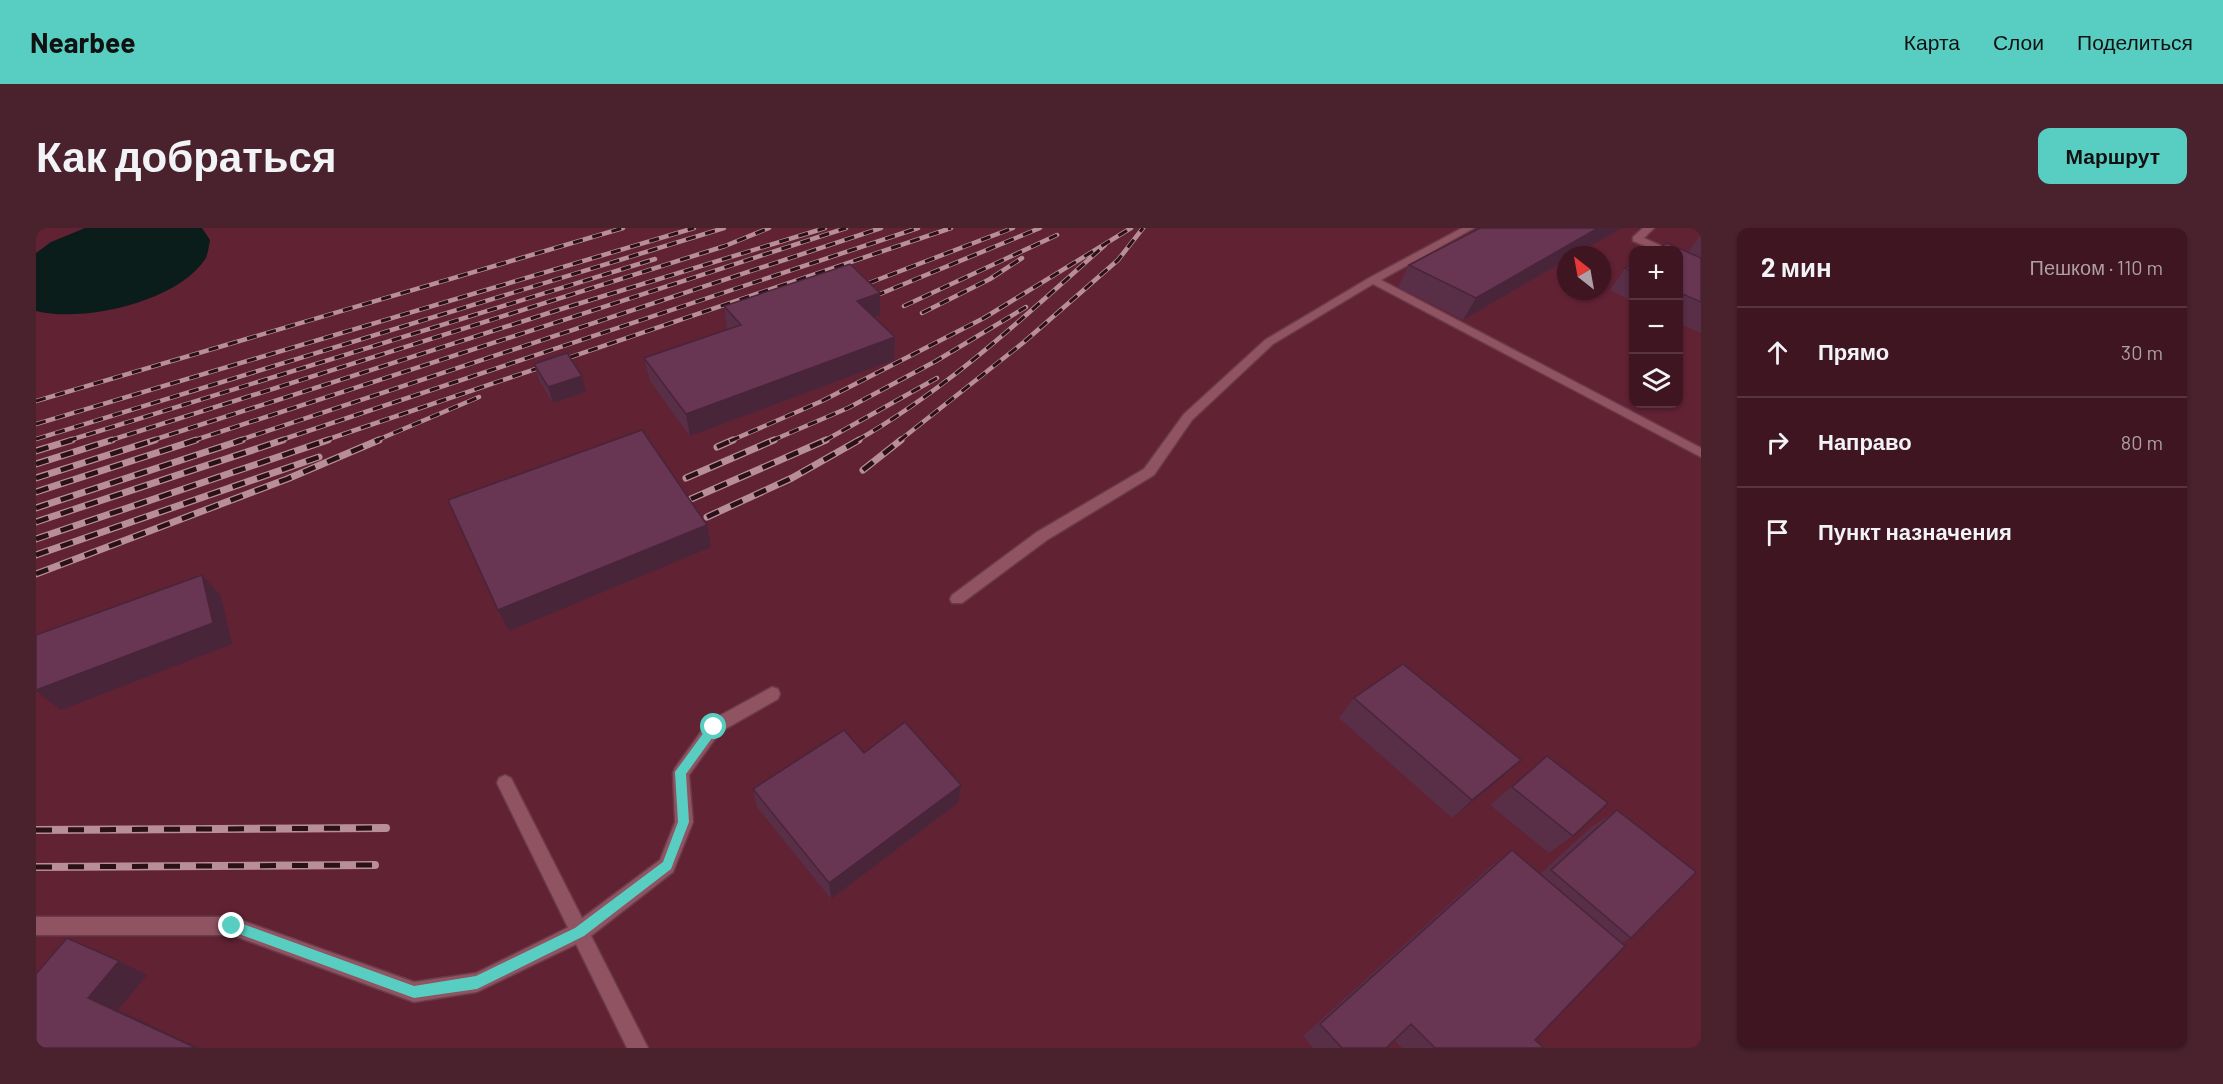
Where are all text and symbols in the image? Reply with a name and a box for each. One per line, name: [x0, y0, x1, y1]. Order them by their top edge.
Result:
text: Nearbee: [30, 25, 136, 59]
text: Карта: [1904, 29, 1960, 54]
text: Слои: [1993, 29, 2044, 54]
text: Поделиться: [2077, 29, 2193, 54]
button: Маршрут: [2038, 128, 2187, 184]
text: Как добраться: [36, 130, 336, 180]
north arrow: [1557, 246, 1611, 300]
map controls: [1629, 246, 1683, 408]
button: +: [1629, 246, 1683, 300]
text: 2 мин: [1761, 251, 1832, 282]
text: Пешком · 110 m: [2030, 255, 2163, 279]
button: −: [1629, 300, 1683, 354]
icon: ahead: [1761, 336, 1794, 369]
text: Прямо: [1818, 338, 1889, 364]
text: 30 m: [2121, 340, 2163, 364]
button: layers: [1629, 354, 1683, 408]
icon: right: [1761, 426, 1794, 459]
text: Направо: [1818, 428, 1912, 454]
text: 80 m: [2121, 430, 2163, 454]
icon: arrive: [1761, 516, 1794, 549]
text: Пункт назначения: [1818, 518, 2012, 544]
route start: [700, 713, 726, 739]
route end: [218, 912, 244, 938]

